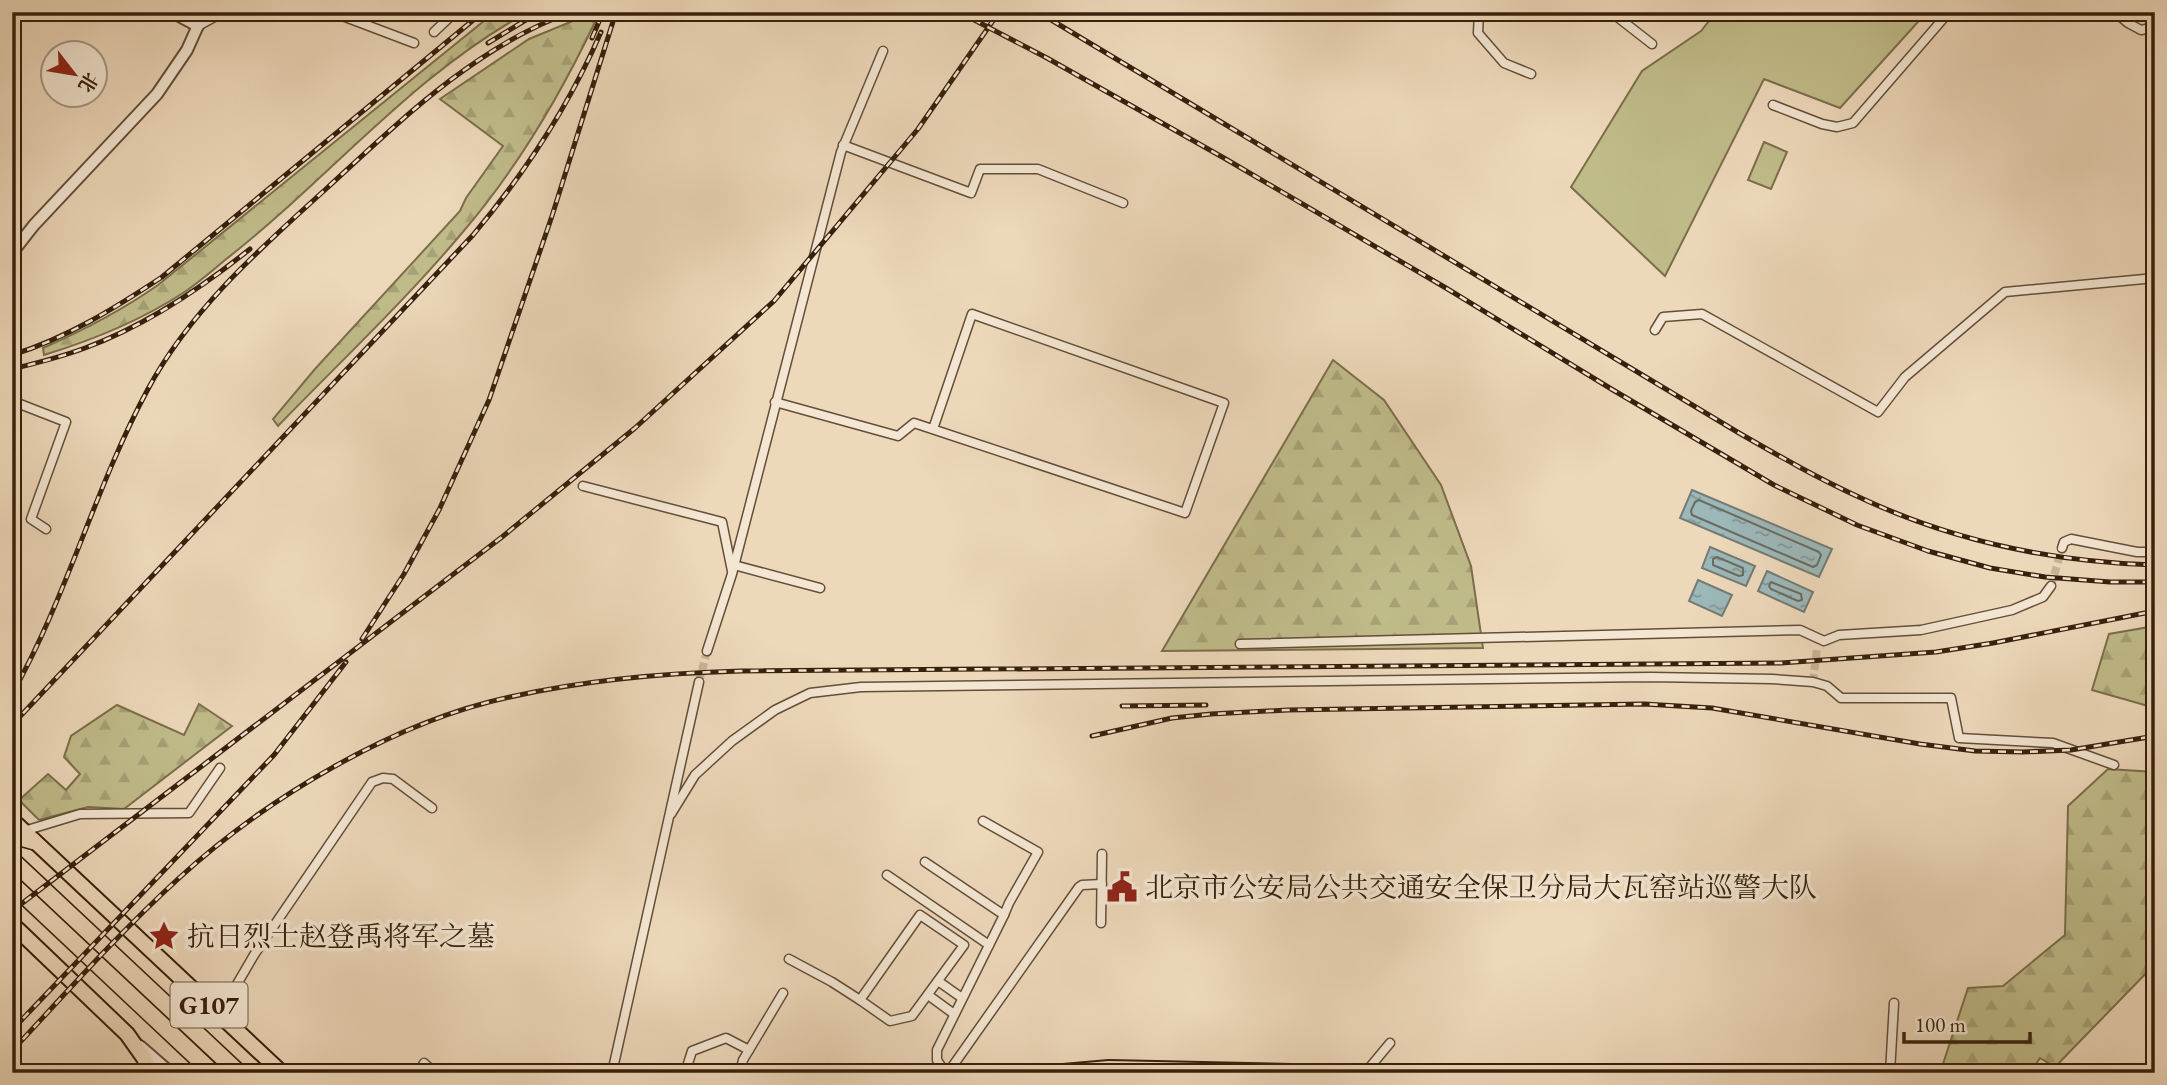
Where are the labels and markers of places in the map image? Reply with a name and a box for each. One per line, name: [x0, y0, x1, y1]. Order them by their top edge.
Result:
place label: 北京市公安局公共交通安全保卫分局大瓦窑站巡警大队: [1145, 869, 1817, 905]
public building icon: 北京市公安局公共交通安全保卫分局大瓦窑站巡警大队: [1105, 870, 1139, 904]
place label: 抗日烈士赵登禹将军之墓: [187, 918, 495, 954]
place icon: 抗日烈士赵登禹将军之墓: [147, 919, 181, 953]

